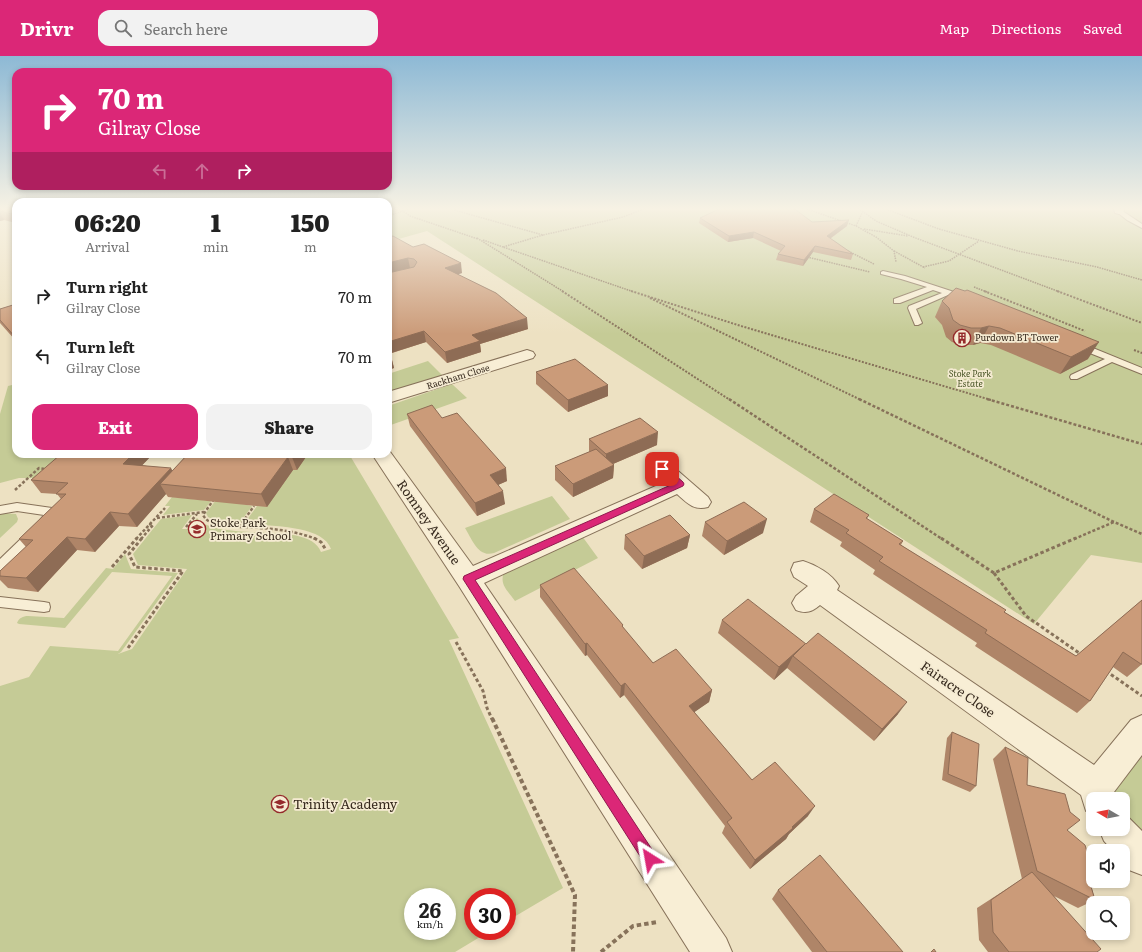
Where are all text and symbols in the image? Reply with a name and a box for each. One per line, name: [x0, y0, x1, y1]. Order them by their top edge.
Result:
search box: [98, 10, 378, 46]
text: Drivr: [20, 14, 74, 42]
icon: search: [112, 17, 134, 39]
text: Search here: [144, 17, 228, 40]
text: Map: [939, 18, 969, 38]
text: Directions: [991, 18, 1061, 38]
text: Saved: [1083, 18, 1122, 38]
text: 70 m: [98, 76, 164, 118]
icon: right: [32, 84, 84, 136]
text: Gilray Close: [98, 114, 201, 141]
icon: left: [149, 160, 171, 182]
icon: ahead: [191, 160, 213, 182]
icon: right: [233, 160, 255, 182]
text: 06:20: [74, 204, 141, 239]
text: 1: [211, 204, 221, 239]
text: 150: [291, 204, 330, 239]
text: Arrival: [85, 237, 130, 256]
text: min: [203, 237, 229, 256]
text: m: [304, 237, 317, 256]
text: Turn right: [66, 275, 148, 298]
icon: right: [32, 285, 54, 307]
text: 70 m: [338, 285, 372, 308]
text: Gilray Close: [66, 298, 140, 317]
building icon: Purdown BT Tower: [952, 328, 972, 348]
place label: Purdown BT Tower: [975, 330, 1059, 344]
text: Turn left: [66, 335, 135, 358]
icon: left: [32, 345, 54, 367]
text: 70 m: [338, 345, 372, 368]
text: Gilray Close: [66, 358, 140, 377]
street label: Rackham Close: [424, 360, 491, 392]
park label: Stoke Park Estate: [949, 366, 991, 390]
button: Exit: [32, 404, 198, 450]
button: Share: [206, 404, 372, 450]
pin: [645, 452, 679, 486]
icon: arrive: [651, 458, 673, 480]
street label: Romney Avenue: [393, 475, 466, 568]
place label: Stoke Park Primary School: [210, 514, 292, 543]
school or university icon: Stoke Park Primary School: [187, 519, 207, 539]
street label: Fairacre Close: [917, 656, 1000, 721]
north arrow: [1086, 792, 1130, 836]
map controls: [1086, 792, 1130, 940]
school or university icon: Trinity Academy: [270, 794, 290, 814]
place label: Trinity Academy: [293, 794, 398, 813]
position arrow: [629, 838, 671, 880]
button: sound: [1086, 844, 1130, 888]
speed limit sign: 30: [464, 888, 516, 940]
text: 26: [419, 894, 441, 924]
button: search: [1086, 896, 1130, 940]
text: km/h: [417, 916, 443, 931]

